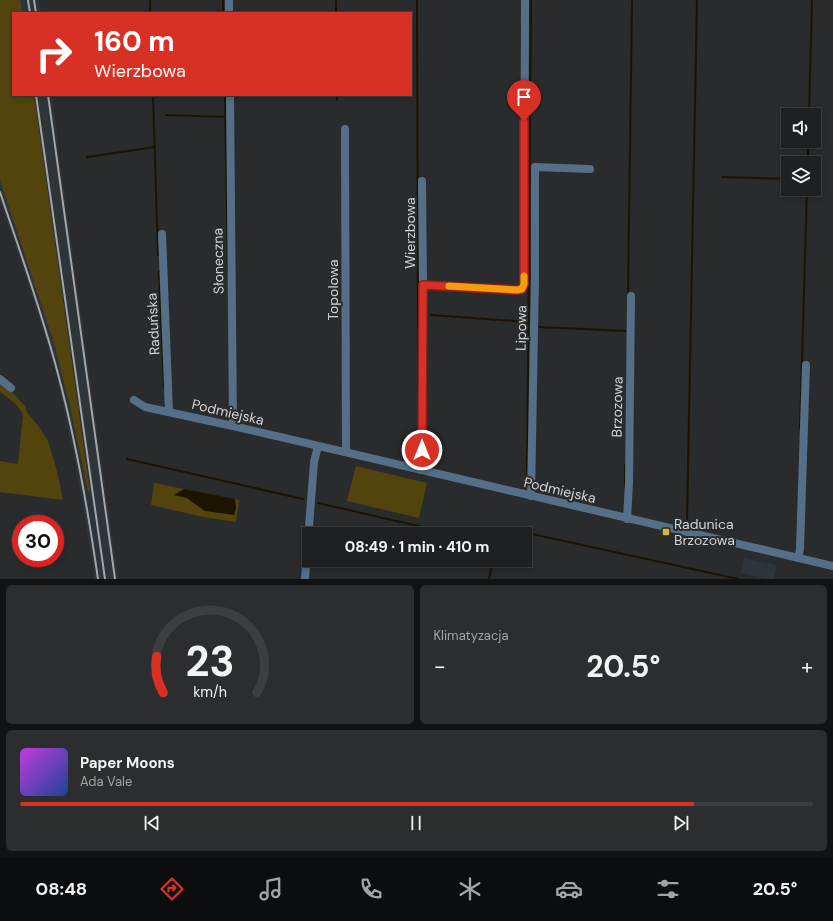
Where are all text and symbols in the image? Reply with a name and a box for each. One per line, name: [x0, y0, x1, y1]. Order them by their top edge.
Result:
text: 160 m: [94, 23, 175, 60]
icon: right: [28, 28, 80, 80]
text: Wierzbowa: [94, 59, 186, 83]
pin: [507, 80, 541, 121]
icon: arrive: [513, 86, 535, 108]
map controls: [781, 108, 821, 196]
button: sound: [781, 108, 821, 148]
button: layers: [781, 156, 821, 196]
street label: Wierzbowa: [401, 197, 419, 269]
street label: Słoneczna: [208, 228, 228, 294]
street label: Topolowa: [324, 259, 342, 321]
street label: Raduńska: [142, 292, 164, 356]
street label: Lipowa: [512, 305, 530, 351]
street label: Brzozowa: [607, 376, 627, 438]
street label: Podmiejska: [190, 395, 266, 429]
position arrow: [401, 429, 443, 471]
street label: Podmiejska: [522, 473, 598, 507]
speed limit sign: 30: [12, 515, 64, 567]
place label: Radunica Brzozowa: [674, 515, 735, 549]
marker: Radunica Brzozowa: [661, 527, 671, 537]
text: 08:49 · 1 min · 410 m: [345, 537, 489, 557]
text: Klimatyzacja: [434, 627, 509, 644]
text: 23: [185, 634, 234, 688]
text: 20.5°: [586, 647, 660, 686]
text: −: [434, 652, 446, 681]
text: +: [801, 652, 813, 681]
text: km/h: [193, 682, 227, 700]
text: Paper Moons: [80, 753, 175, 773]
text: Ada Vale: [80, 773, 132, 790]
icon: previous: [141, 812, 163, 834]
icon: pause: [405, 812, 427, 834]
icon: next: [670, 812, 692, 834]
icon: directions: [158, 875, 186, 903]
icon: music: [257, 875, 285, 903]
icon: phone: [357, 875, 385, 903]
icon: climate: [456, 875, 484, 903]
icon: car: [555, 875, 583, 903]
icon: filters: [654, 875, 682, 903]
text: 08:48: [36, 877, 87, 901]
text: 20.5°: [753, 877, 797, 901]

